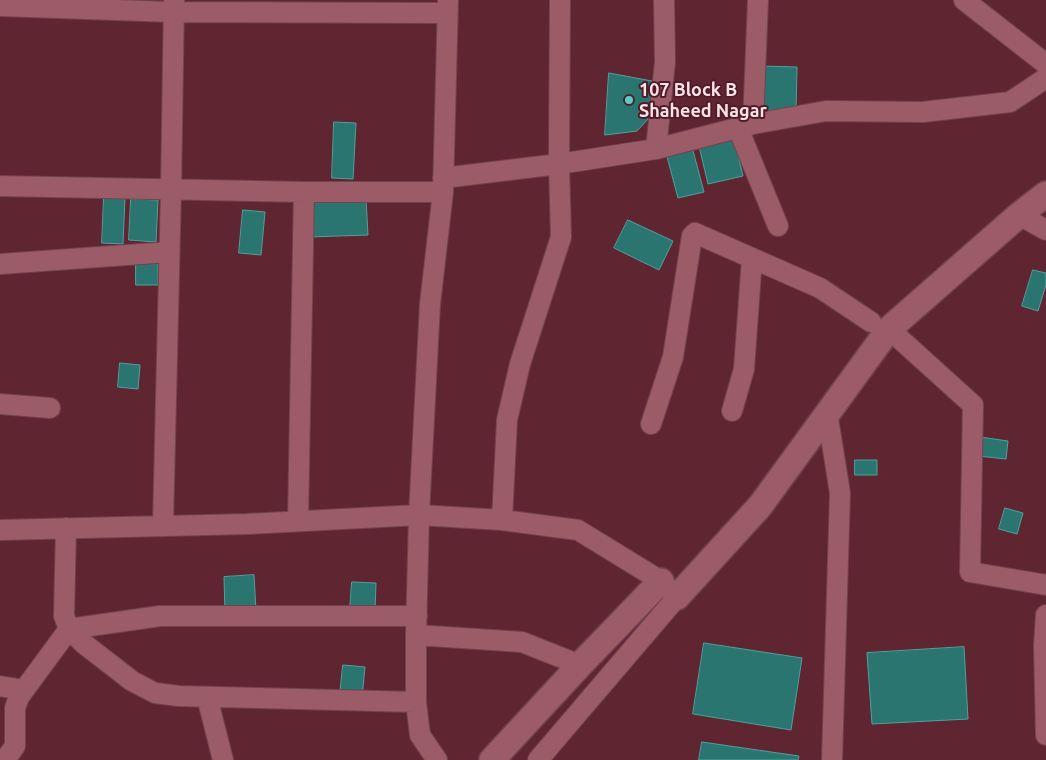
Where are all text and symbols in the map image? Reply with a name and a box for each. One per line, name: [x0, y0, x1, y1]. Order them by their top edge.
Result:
place label: 107 Block B Shaheed Nagar: [639, 79, 767, 122]
marker: 107 Block B Shaheed Nagar: [623, 94, 635, 106]

